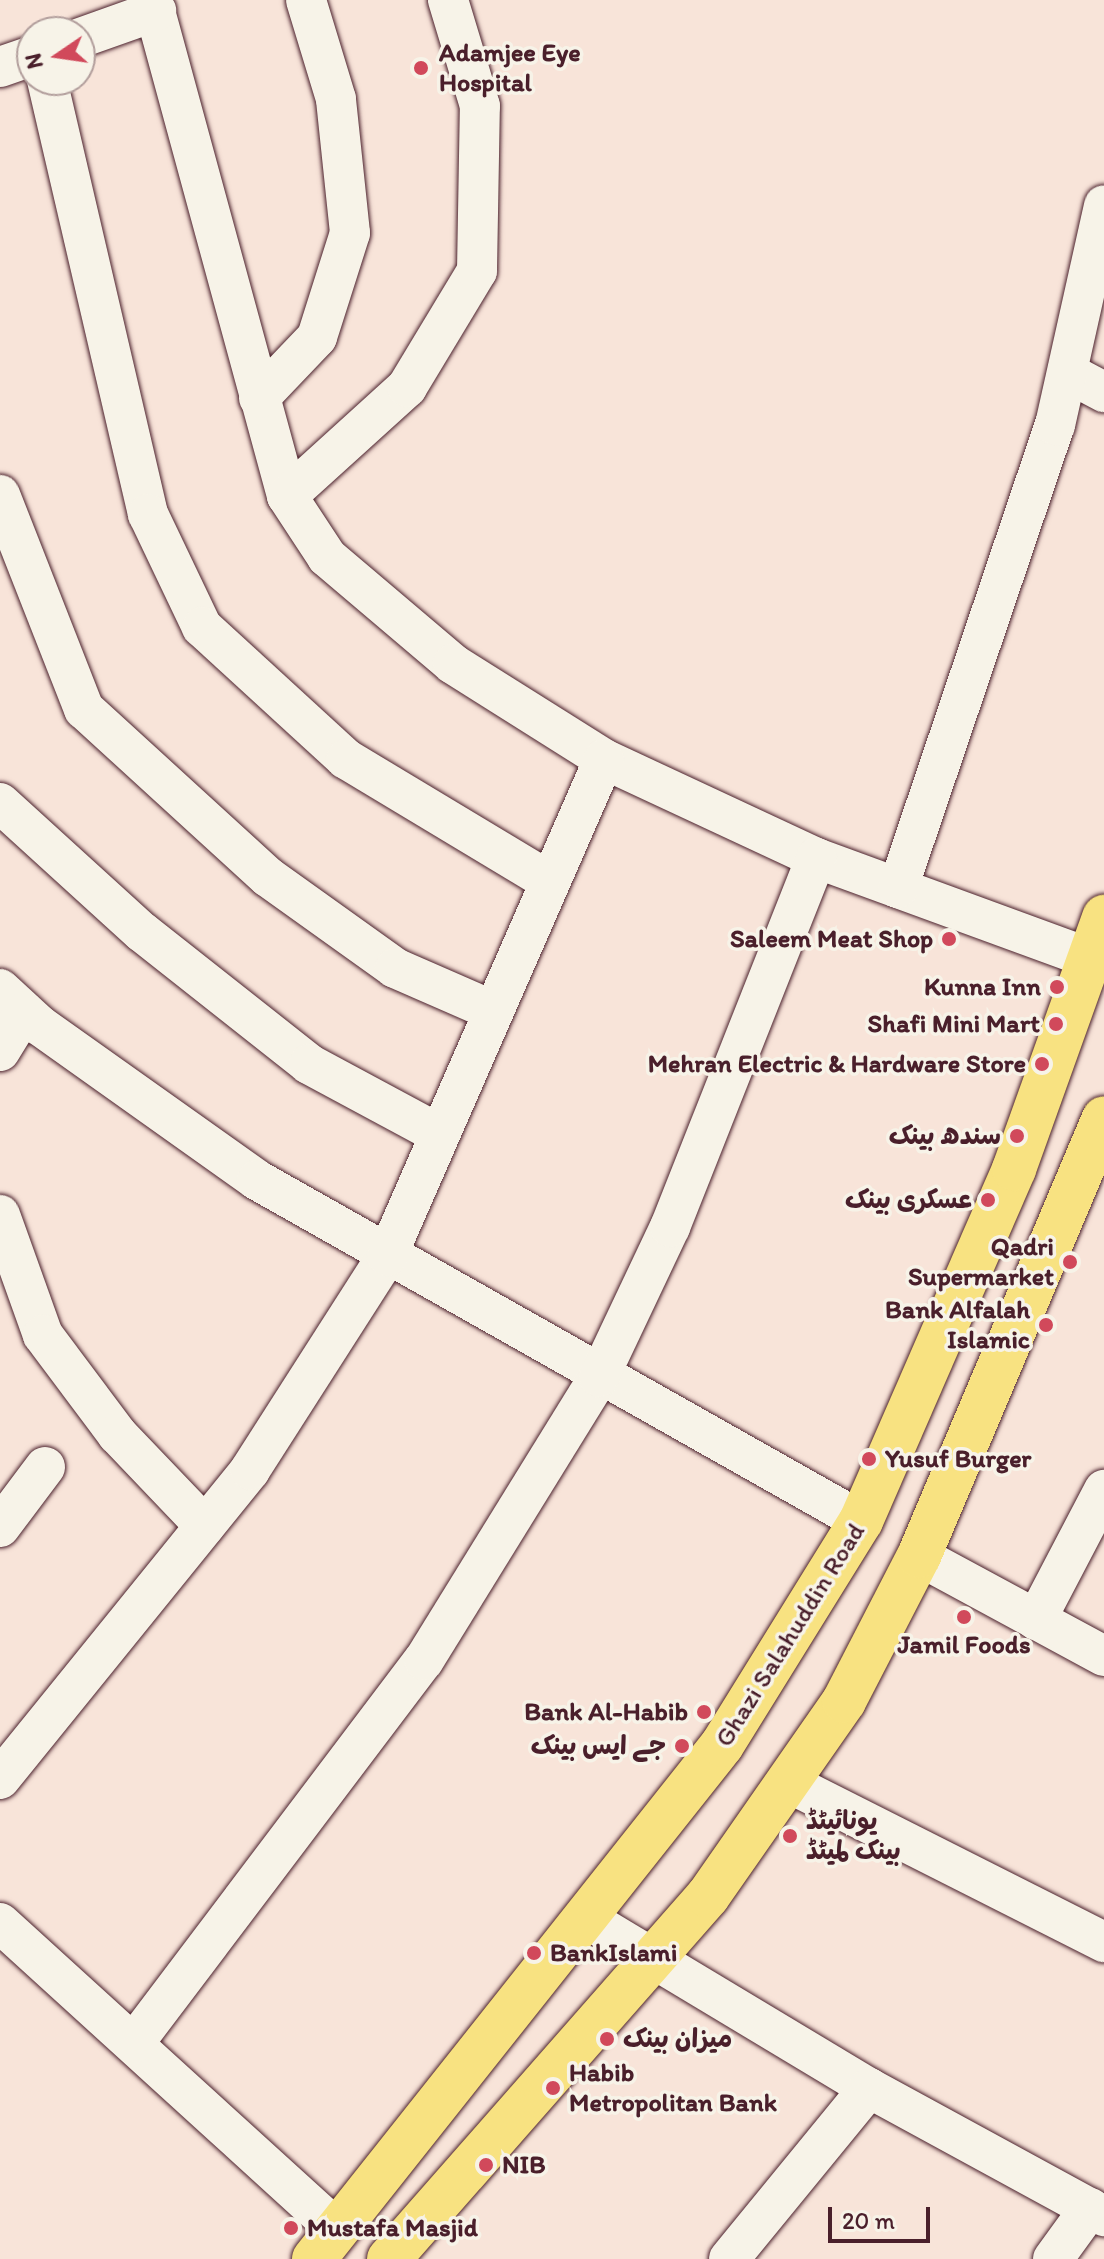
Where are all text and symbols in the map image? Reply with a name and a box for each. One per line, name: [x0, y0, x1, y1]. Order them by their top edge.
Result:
north arrow: [16, 16, 96, 96]
place label: Adamjee Eye Hospital: [439, 37, 581, 98]
text: N: [19, 51, 49, 71]
marker: Adamjee Eye Hospital: [410, 57, 432, 79]
place label: Saleem Meat Shop: [730, 923, 933, 955]
marker: Saleem Meat Shop: [940, 930, 958, 948]
place label: Kunna Inn: [925, 971, 1041, 1003]
marker: Kunna Inn: [1048, 978, 1066, 996]
place label: Shafi Mini Mart: [867, 1008, 1040, 1040]
marker: Shafi Mini Mart: [1047, 1015, 1065, 1033]
place label: Mehran Electric & Hardware Store: [648, 1048, 1026, 1080]
marker: Mehran Electric & Hardware Store: [1033, 1055, 1051, 1073]
place label: سندھ بینک: [889, 1120, 1001, 1152]
marker: سندھ بینک: [1008, 1127, 1026, 1145]
place label: عسکری بینک: [845, 1184, 972, 1216]
marker: عسکری بینک: [979, 1191, 997, 1209]
place label: Qadri Supermarket: [908, 1231, 1054, 1292]
marker: Qadri Supermarket: [1061, 1253, 1079, 1271]
place label: Bank Alfalah Islamic: [884, 1294, 1030, 1356]
marker: Bank Alfalah Islamic: [1037, 1316, 1055, 1334]
place label: Yusuf Burger: [885, 1443, 1032, 1475]
marker: Yusuf Burger: [860, 1450, 878, 1468]
street label: Ghazi Salahuddin Road: [709, 1518, 871, 1752]
marker: Jamil Foods: [955, 1608, 973, 1626]
place label: Jamil Foods: [898, 1629, 1030, 1661]
place label: Bank Al-Habib: [524, 1696, 688, 1728]
marker: Bank Al-Habib: [695, 1703, 713, 1721]
place label: جے ایس بینک: [531, 1730, 666, 1762]
marker: جے ایس بینک: [673, 1737, 691, 1755]
place label: یونائیٹڈ بینک لمیٹڈ: [806, 1805, 901, 1866]
marker: یونائیٹڈ بینک لمیٹڈ: [781, 1827, 799, 1845]
place label: BankIslami: [550, 1937, 677, 1969]
marker: BankIslami: [525, 1944, 543, 1962]
place label: میزان بینک: [623, 2023, 732, 2055]
marker: میزان بینک: [598, 2030, 616, 2048]
place label: Habib Metropolitan Bank: [569, 2057, 777, 2118]
marker: Habib Metropolitan Bank: [544, 2079, 562, 2097]
place label: NIB: [502, 2149, 546, 2181]
marker: NIB: [477, 2156, 495, 2174]
scale bar: [832, 2191, 934, 2241]
text: 20 m: [842, 2206, 895, 2235]
place label: Mustafa Masjid: [307, 2212, 478, 2244]
marker: Mustafa Masjid: [282, 2219, 300, 2237]

